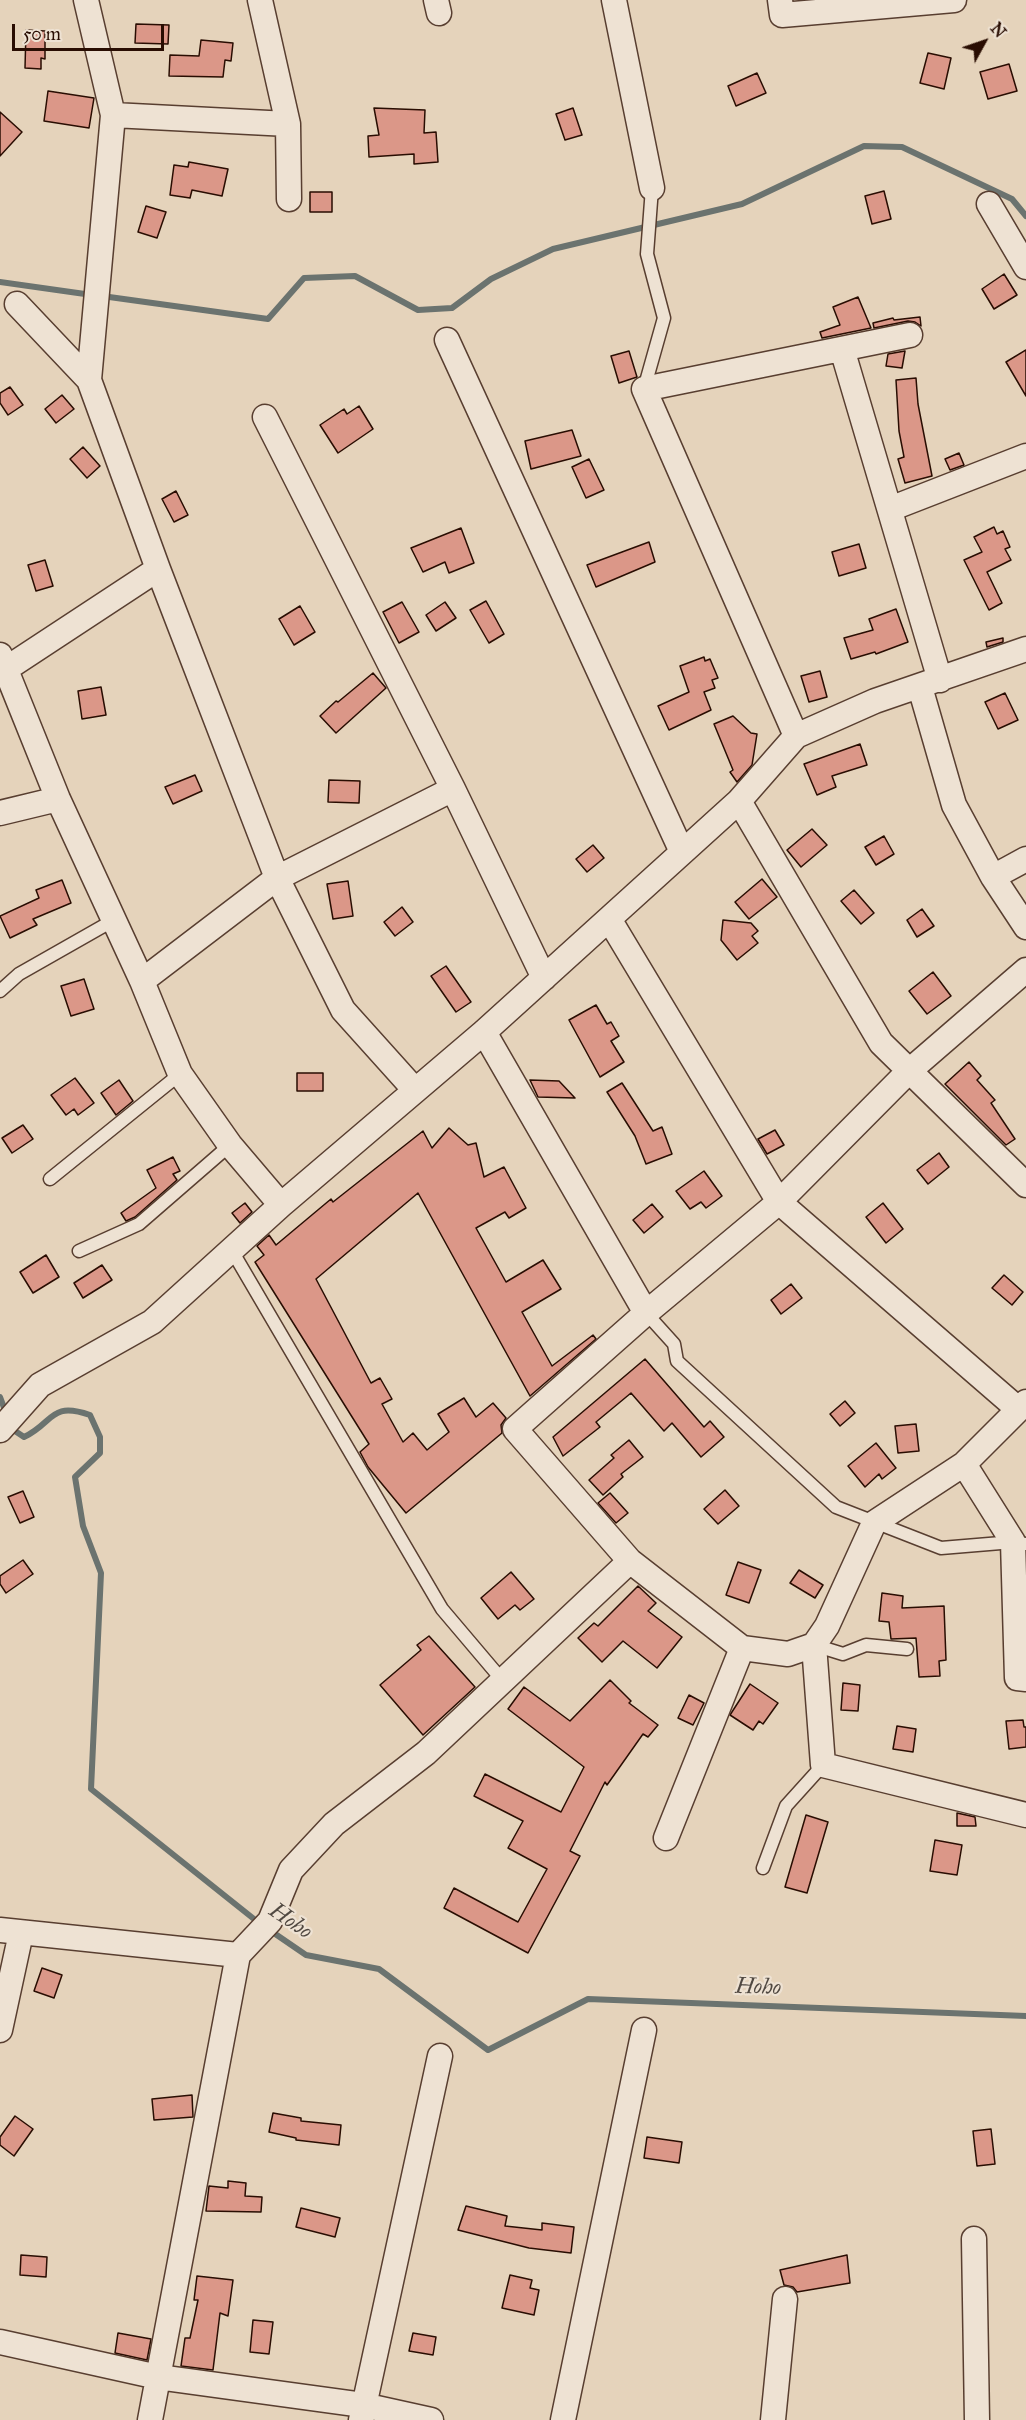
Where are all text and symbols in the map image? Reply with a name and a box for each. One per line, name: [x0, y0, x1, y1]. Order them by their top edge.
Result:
scale bar: [15, 12, 166, 50]
north arrow: [954, 12, 1014, 72]
text: N: [987, 19, 1010, 41]
text: 50 m: [23, 23, 61, 45]
water label: Hoho: [263, 1898, 317, 1946]
water label: Hoho: [734, 1974, 782, 2002]

